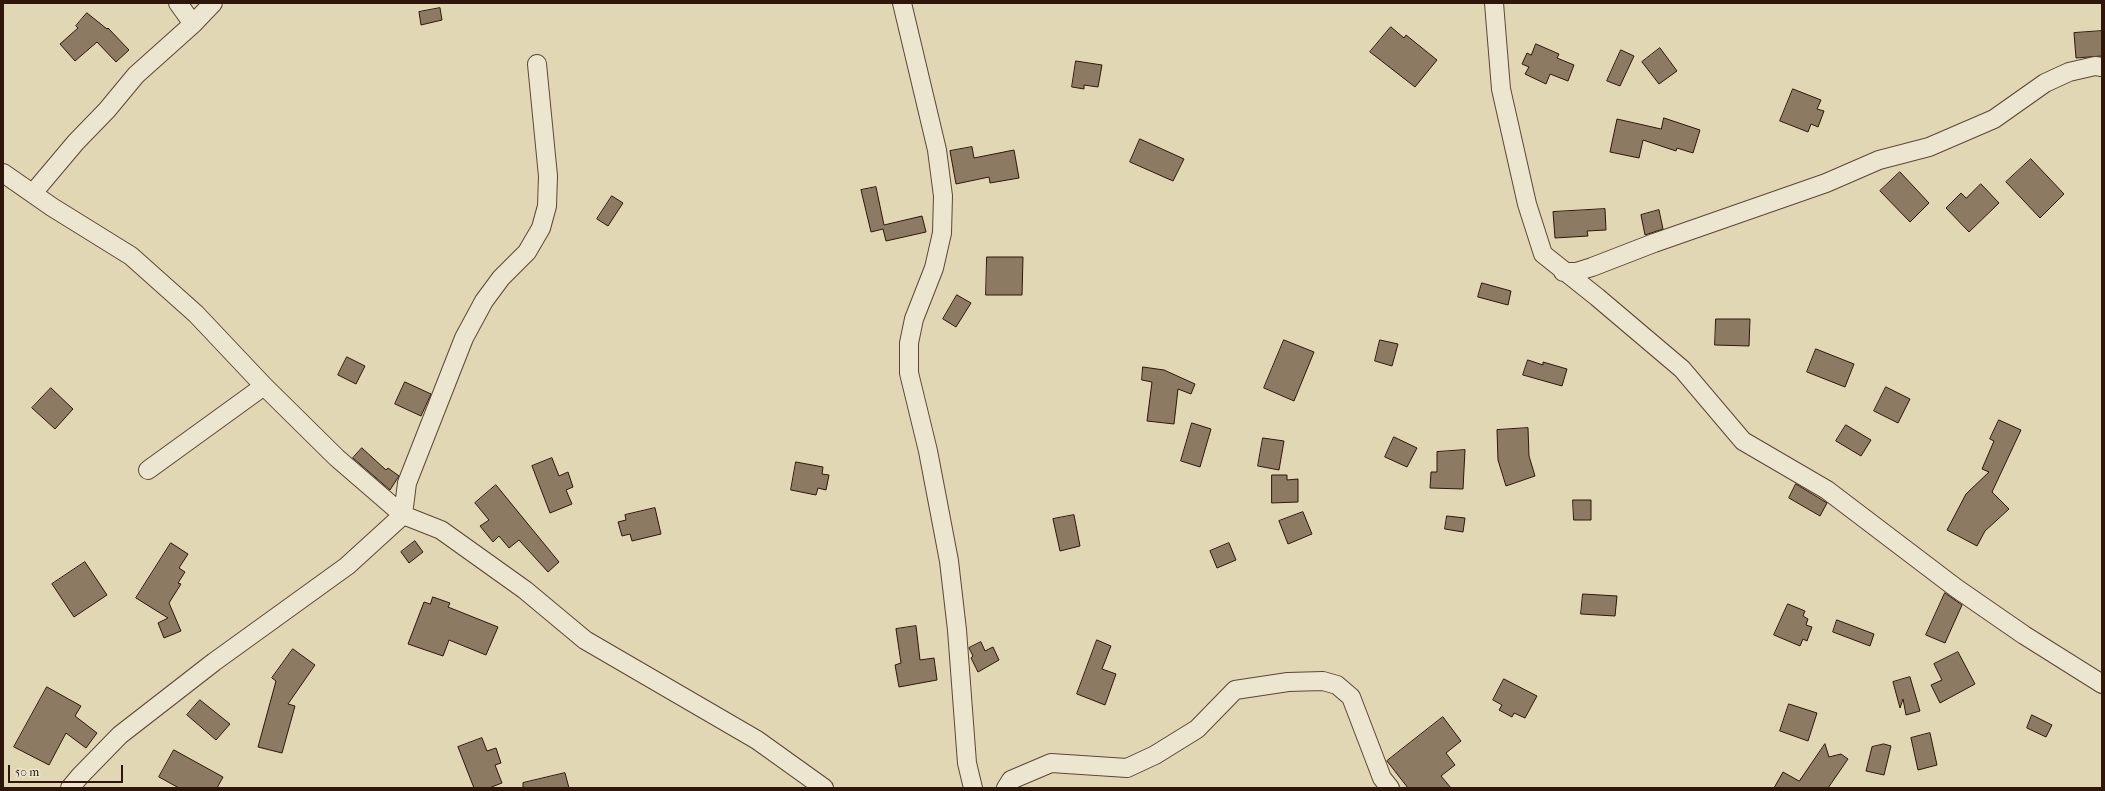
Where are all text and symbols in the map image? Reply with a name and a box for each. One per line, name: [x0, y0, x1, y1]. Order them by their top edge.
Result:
scale bar: [10, 757, 125, 783]
text: 50 m: [15, 765, 39, 779]

